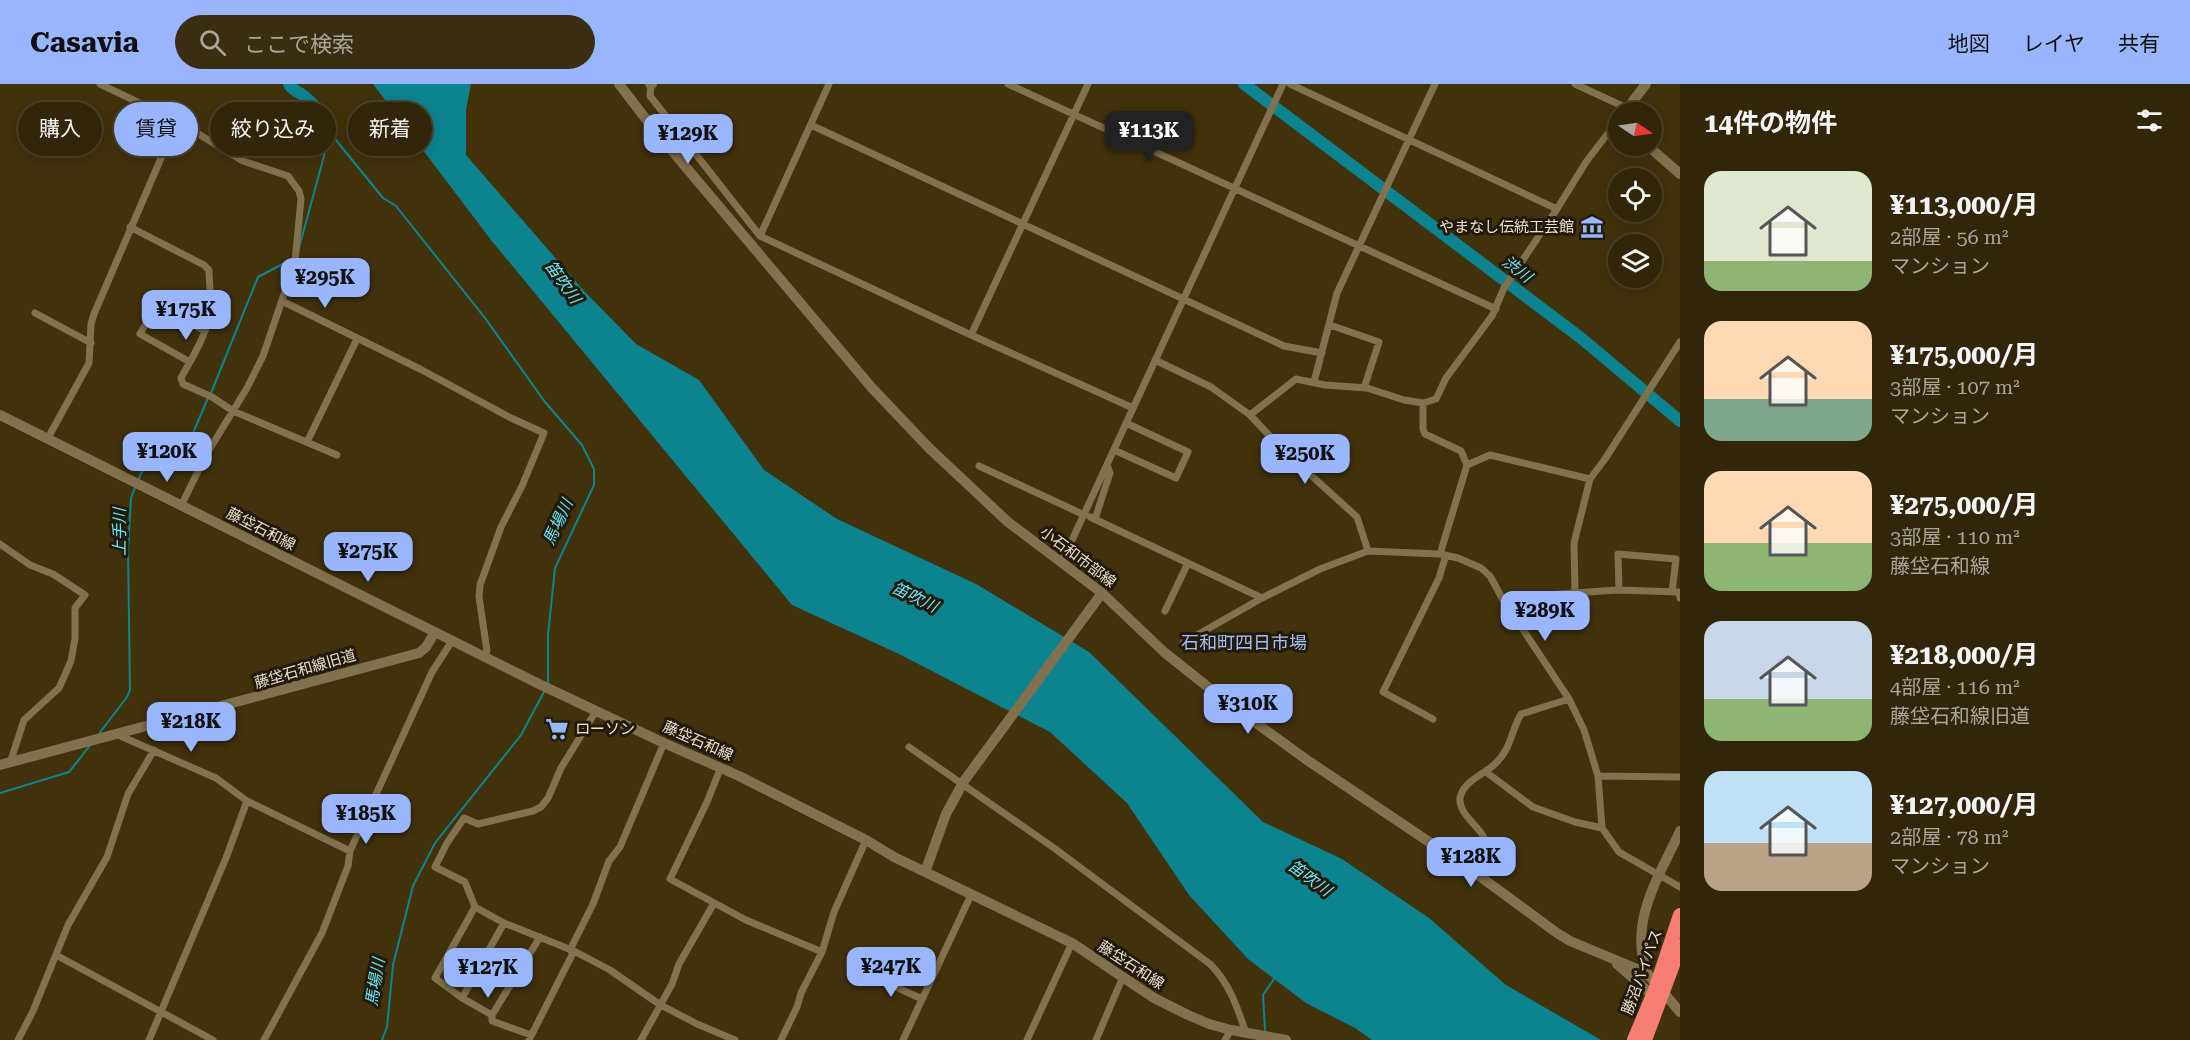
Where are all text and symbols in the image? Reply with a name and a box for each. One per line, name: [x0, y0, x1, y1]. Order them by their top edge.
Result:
search box: [175, 15, 595, 69]
text: Casavia: [30, 26, 139, 59]
icon: search: [196, 26, 229, 59]
text: ここで検索: [244, 32, 354, 57]
text: 地図: [1948, 32, 1990, 56]
text: レイヤ: [2023, 32, 2085, 56]
text: 共有: [2118, 32, 2160, 56]
chip: 購入: [18, 102, 102, 156]
chip: 賃貸: [114, 102, 198, 156]
chip: 絞り込み: [210, 102, 336, 156]
chip: 新着: [348, 102, 432, 156]
north arrow: [1608, 102, 1662, 156]
map controls: [1608, 102, 1662, 288]
icon: filters: [2133, 104, 2166, 137]
text: 14件の物件: [1704, 108, 1837, 138]
pin: ¥113K: [1107, 111, 1191, 162]
pin: ¥129K: [646, 114, 730, 165]
text: ¥113K: [1119, 118, 1179, 142]
text: ¥129K: [658, 121, 718, 145]
button: locate: [1608, 168, 1662, 222]
text: ¥113,000/月: [1890, 190, 2038, 220]
icon: home: [1752, 195, 1824, 267]
museum icon: やまなし伝統工芸館: [1579, 214, 1605, 240]
place label: やまなし伝統工芸館: [1439, 218, 1574, 236]
text: 2部屋 · 56 m²: [1890, 225, 2009, 249]
button: layers: [1608, 234, 1662, 288]
water label: 渋川: [1498, 252, 1537, 287]
text: マンション: [1890, 254, 1990, 278]
water label: 笛吹川: [541, 257, 586, 309]
pin: ¥295K: [283, 258, 367, 309]
text: ¥295K: [295, 265, 355, 289]
pin: ¥175K: [144, 290, 228, 341]
text: ¥175K: [156, 297, 216, 321]
text: ¥175,000/月: [1890, 340, 2038, 370]
icon: home: [1752, 345, 1824, 417]
text: 3部屋 · 107 m²: [1890, 375, 2020, 399]
text: マンション: [1890, 404, 1990, 428]
pin: ¥120K: [125, 432, 209, 483]
pin: ¥250K: [1263, 434, 1347, 485]
text: ¥120K: [137, 439, 197, 463]
text: ¥250K: [1275, 441, 1335, 465]
text: ¥275,000/月: [1890, 490, 2038, 520]
water label: 馬場川: [539, 494, 578, 548]
icon: home: [1752, 495, 1824, 567]
street label: 藤垈石和線: [223, 504, 299, 554]
water label: 上手川: [110, 506, 129, 556]
street label: 小石和市部線: [1037, 523, 1119, 591]
text: 3部屋 · 110 m²: [1890, 525, 2020, 549]
pin: ¥275K: [326, 532, 410, 583]
text: ¥275K: [338, 539, 398, 563]
text: 藤垈石和線: [1890, 554, 1990, 578]
water label: 笛吹川: [889, 578, 943, 617]
pin: ¥289K: [1503, 591, 1587, 642]
text: ¥289K: [1515, 598, 1575, 622]
district label: 石和町四日市場: [1181, 632, 1307, 653]
text: ¥218,000/月: [1890, 640, 2038, 670]
icon: home: [1752, 645, 1824, 717]
street label: 藤垈石和線旧道: [252, 646, 358, 692]
text: 4部屋 · 116 m²: [1890, 675, 2020, 699]
pin: ¥310K: [1206, 684, 1290, 735]
text: ¥310K: [1218, 691, 1278, 715]
pin: ¥218K: [149, 702, 233, 753]
text: 藤垈石和線旧道: [1890, 704, 2030, 728]
text: ¥218K: [161, 709, 221, 733]
supermarket icon: ローソン: [544, 716, 570, 742]
street label: 藤垈石和線: [660, 718, 736, 764]
place label: ローソン: [575, 720, 635, 738]
text: ¥127,000/月: [1890, 790, 2038, 820]
pin: ¥185K: [324, 794, 408, 845]
icon: home: [1752, 795, 1824, 867]
text: ¥185K: [336, 801, 396, 825]
text: 2部屋 · 78 m²: [1890, 825, 2009, 849]
pin: ¥128K: [1429, 837, 1513, 888]
text: ¥128K: [1441, 844, 1501, 868]
text: マンション: [1890, 854, 1990, 878]
water label: 笛吹川: [1285, 856, 1337, 901]
street label: 勝沼バイパス: [1618, 927, 1666, 1017]
street label: 藤垈石和線: [1095, 937, 1167, 993]
pin: ¥247K: [849, 947, 933, 998]
pin: ¥127K: [446, 948, 530, 999]
text: ¥247K: [861, 954, 921, 978]
water label: 馬場川: [362, 955, 388, 1007]
text: ¥127K: [458, 955, 518, 979]

